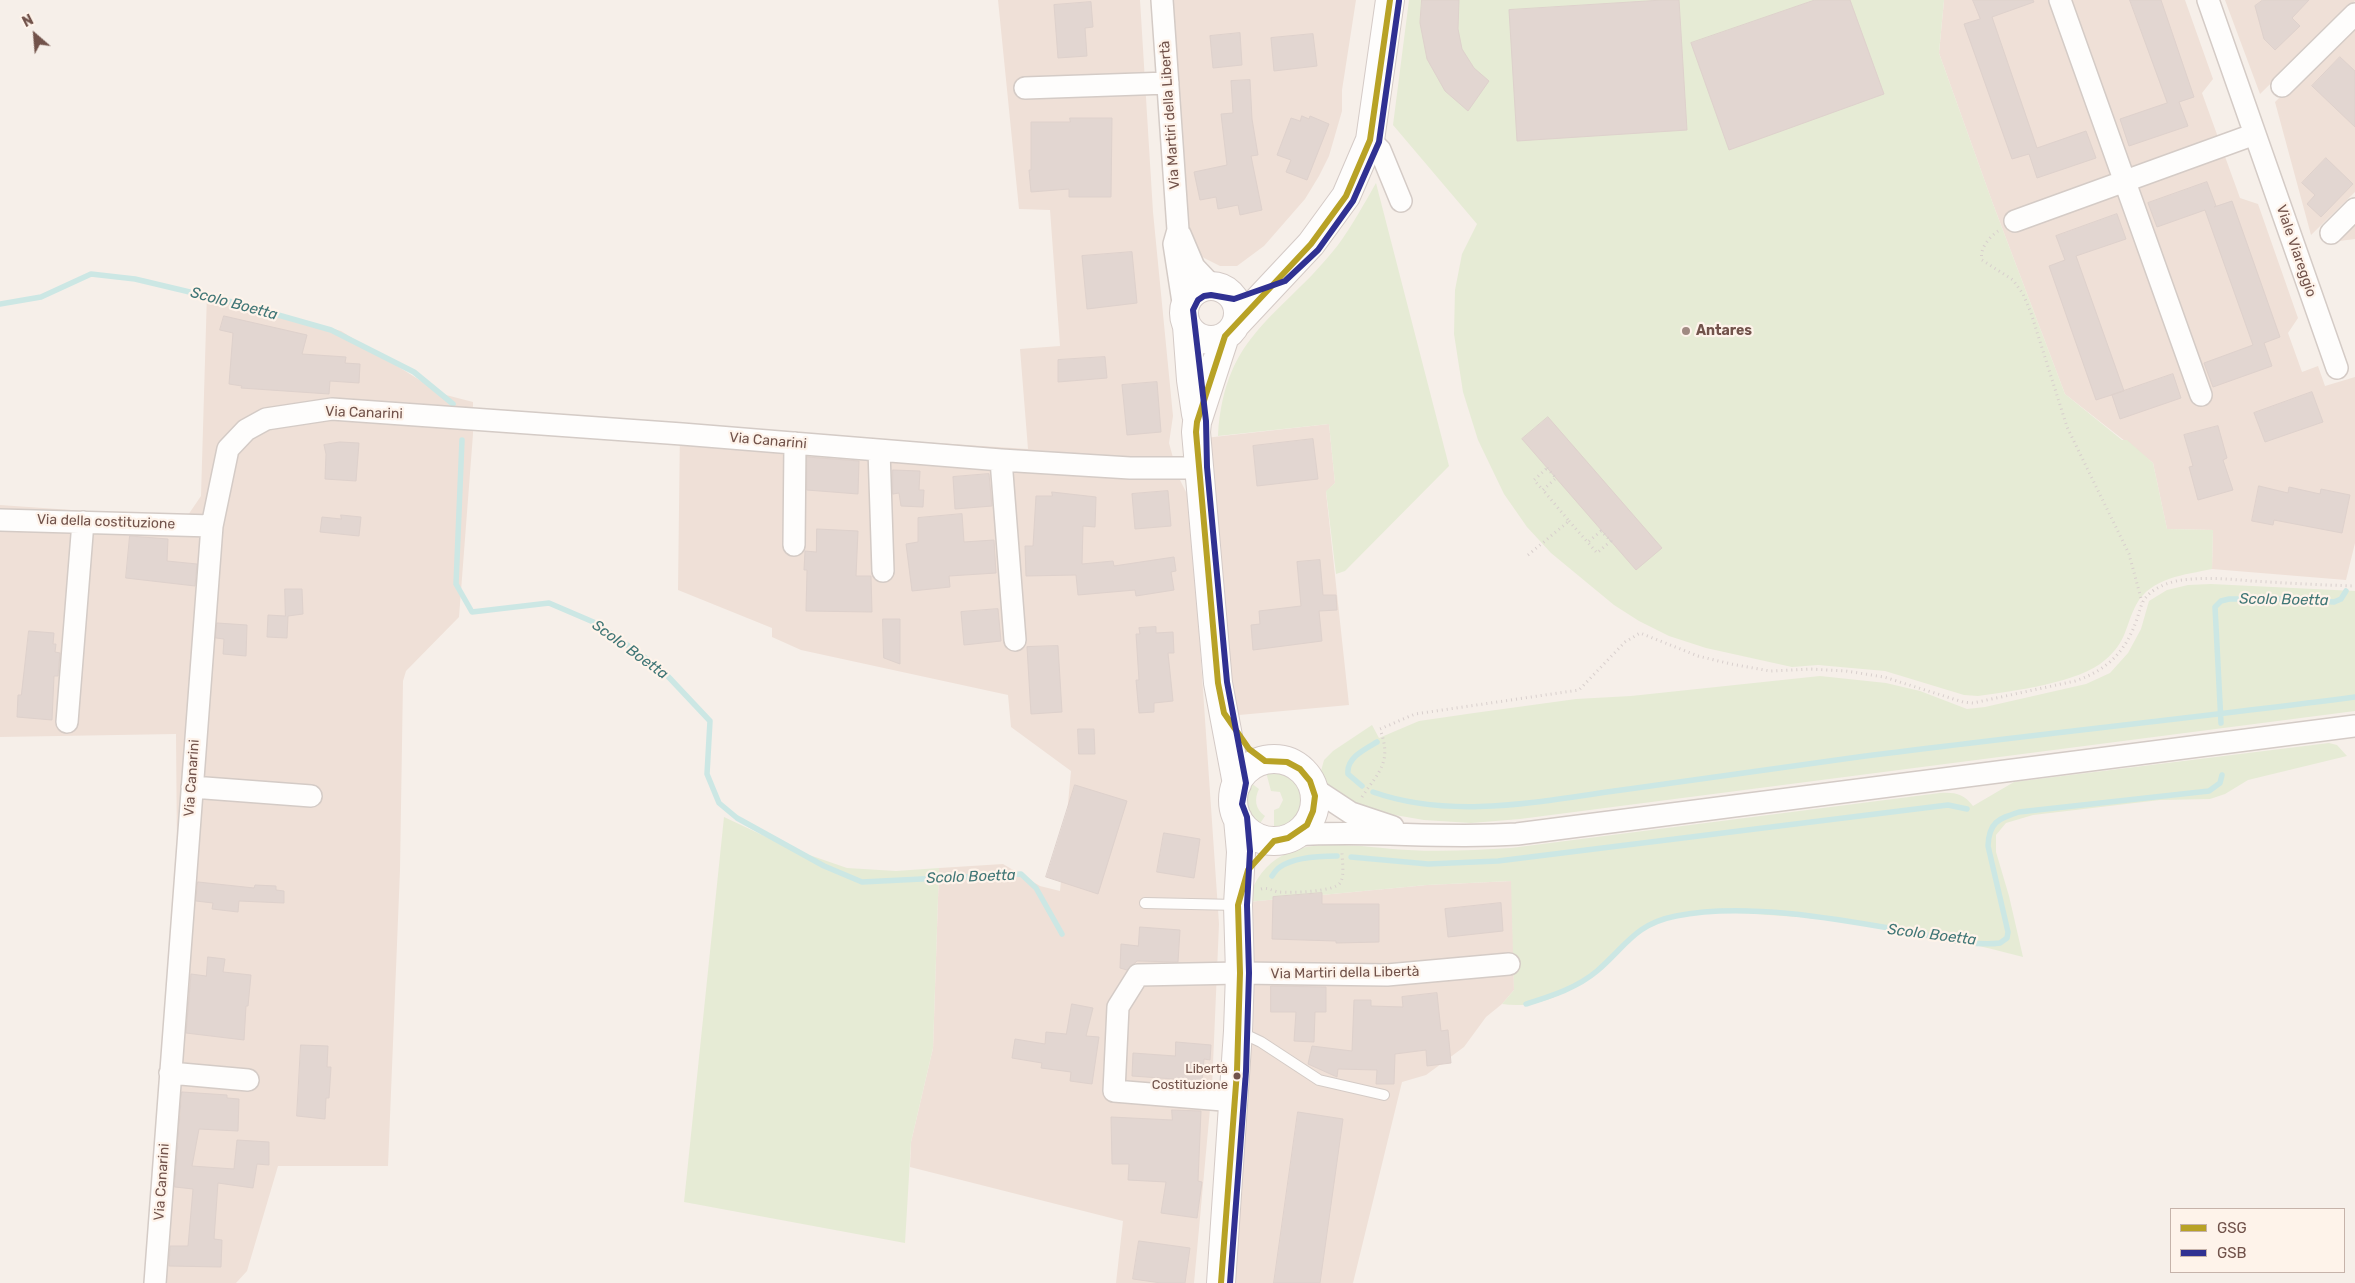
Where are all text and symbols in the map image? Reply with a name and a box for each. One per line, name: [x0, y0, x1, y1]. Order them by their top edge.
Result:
north arrow: [10, 10, 60, 60]
text: N: [20, 11, 36, 31]
street label: Via Martiri della Libertà: [1156, 40, 1184, 190]
street label: Viale Viareggio: [2272, 203, 2320, 299]
water label: Scolo Boetta: [189, 284, 279, 324]
place label: Antares: [1696, 323, 1752, 339]
marker: Antares: [1680, 325, 1692, 337]
street label: Via Canarini: [325, 403, 403, 423]
street label: Via Canarini: [729, 429, 807, 453]
street label: Via della costituzione: [37, 511, 175, 533]
water label: Scolo Boetta: [2239, 590, 2329, 610]
water label: Scolo Boetta: [589, 616, 671, 684]
street label: Via Canarini: [181, 739, 203, 817]
water label: Scolo Boetta: [926, 866, 1016, 888]
water label: Scolo Boetta: [1887, 921, 1977, 949]
street label: Via Martiri della Libertà: [1270, 963, 1420, 983]
place label: Libertà Costituzione: [1152, 1061, 1228, 1092]
marker: Libertà Costituzione: [1232, 1071, 1242, 1081]
street label: Via Canarini: [151, 1143, 173, 1221]
legend: [2170, 1208, 2345, 1273]
text: GSG: [2217, 1219, 2247, 1237]
text: GSB: [2217, 1244, 2247, 1262]

